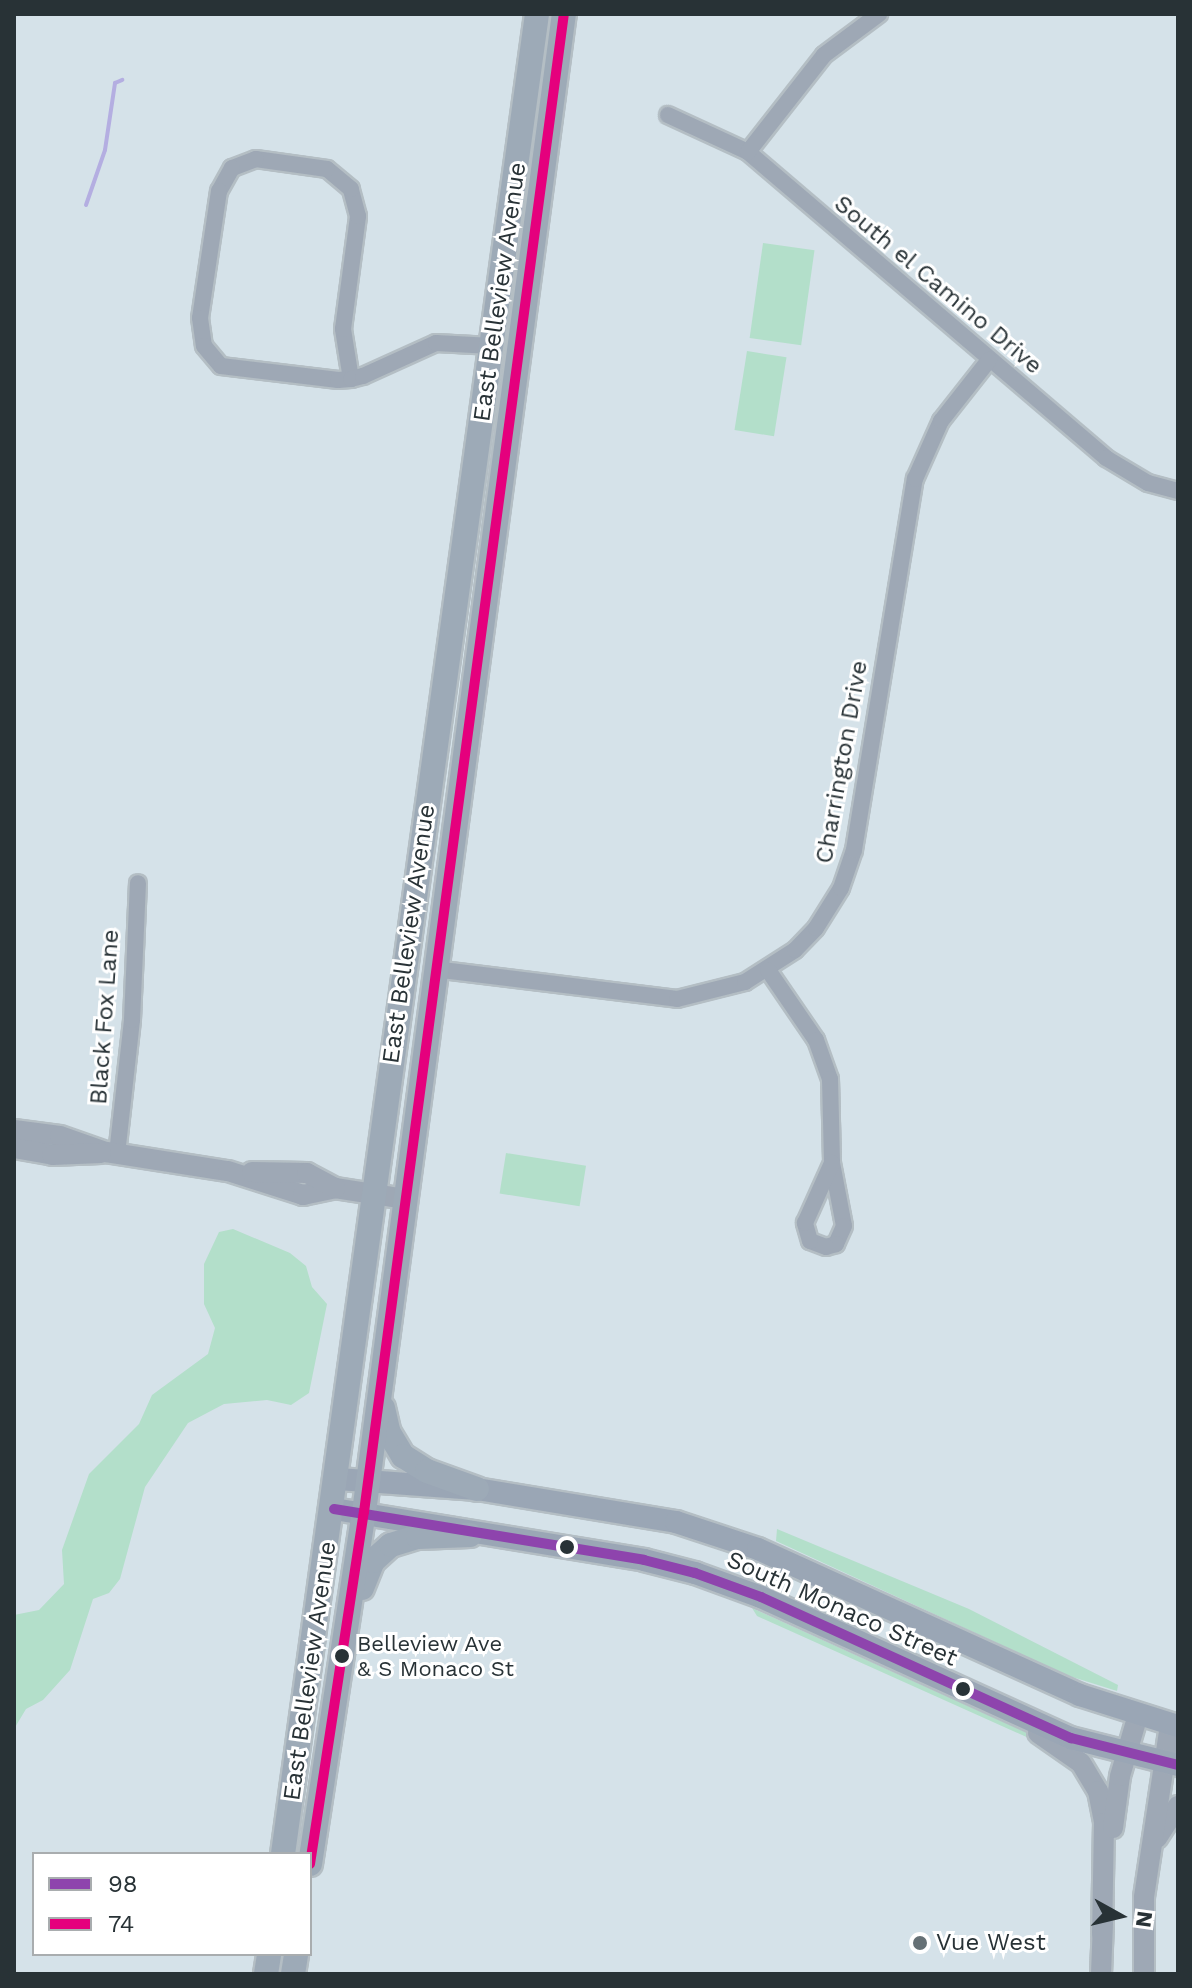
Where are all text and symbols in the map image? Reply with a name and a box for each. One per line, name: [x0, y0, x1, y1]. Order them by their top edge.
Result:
street label: East Belleview Avenue: [467, 160, 533, 424]
street label: South el Camino Drive: [828, 189, 1048, 381]
street label: Charrington Drive: [810, 658, 874, 866]
street label: East Belleview Avenue: [376, 802, 442, 1066]
street label: Black Fox Lane: [84, 928, 126, 1106]
street label: East Belleview Avenue: [277, 1539, 343, 1803]
unlabelled marker: [559, 1539, 575, 1555]
street label: South Monaco Street: [722, 1545, 962, 1673]
place label: Belleview Ave & S Monaco St: [357, 1630, 514, 1682]
marker: Belleview Ave & S Monaco St: [334, 1648, 350, 1664]
unlabelled marker: [955, 1681, 971, 1697]
legend: [32, 1852, 312, 1956]
text: 98: [108, 1870, 138, 1898]
north arrow: [1080, 1876, 1160, 1956]
text: 74: [108, 1910, 135, 1938]
text: N: [1131, 1910, 1158, 1929]
place label: Vue West: [936, 1929, 1046, 1957]
marker: Vue West: [911, 1934, 929, 1952]

